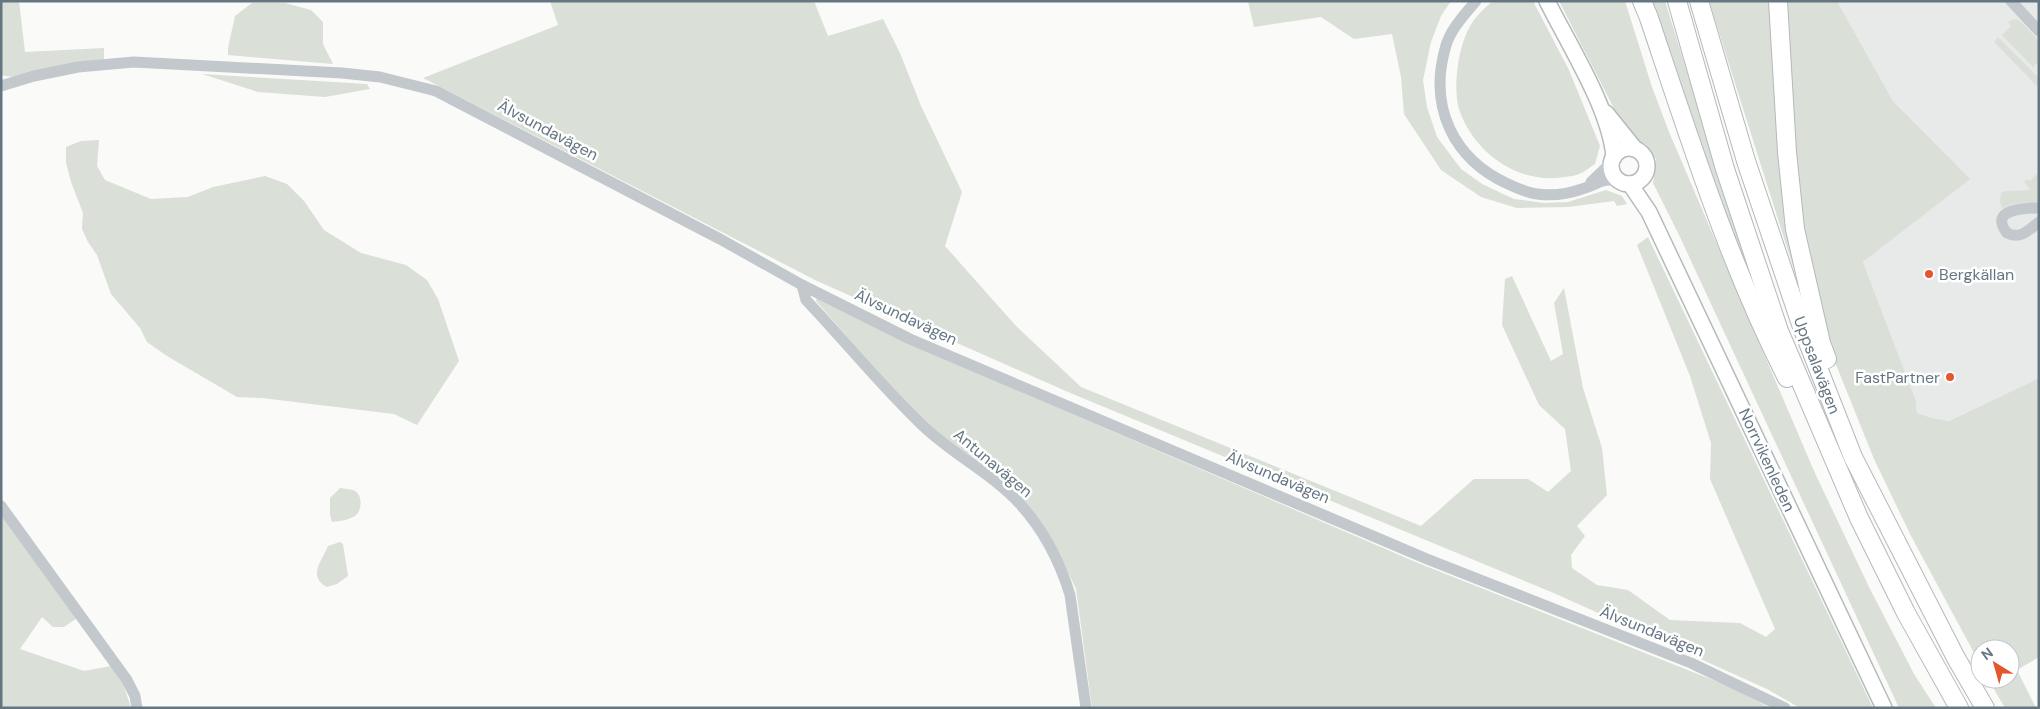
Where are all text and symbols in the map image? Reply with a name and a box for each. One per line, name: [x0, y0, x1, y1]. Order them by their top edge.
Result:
street label: Älvsundavägen: [494, 95, 602, 165]
place label: Bergkällan: [1939, 264, 2014, 285]
marker: Bergkällan: [1923, 268, 1935, 280]
street label: Älvsundavägen: [851, 284, 961, 350]
street label: Uppsalavägen: [1789, 313, 1845, 417]
place label: FastPartner: [1855, 367, 1940, 388]
marker: FastPartner: [1944, 371, 1956, 383]
street label: Norrvikenleden: [1734, 405, 1800, 515]
street label: Antunavägen: [949, 424, 1037, 502]
street label: Älvsundavägen: [1223, 446, 1333, 508]
street label: Älvsundavägen: [1597, 601, 1707, 661]
north arrow: [1970, 639, 2020, 689]
text: N: [1978, 643, 1997, 664]

